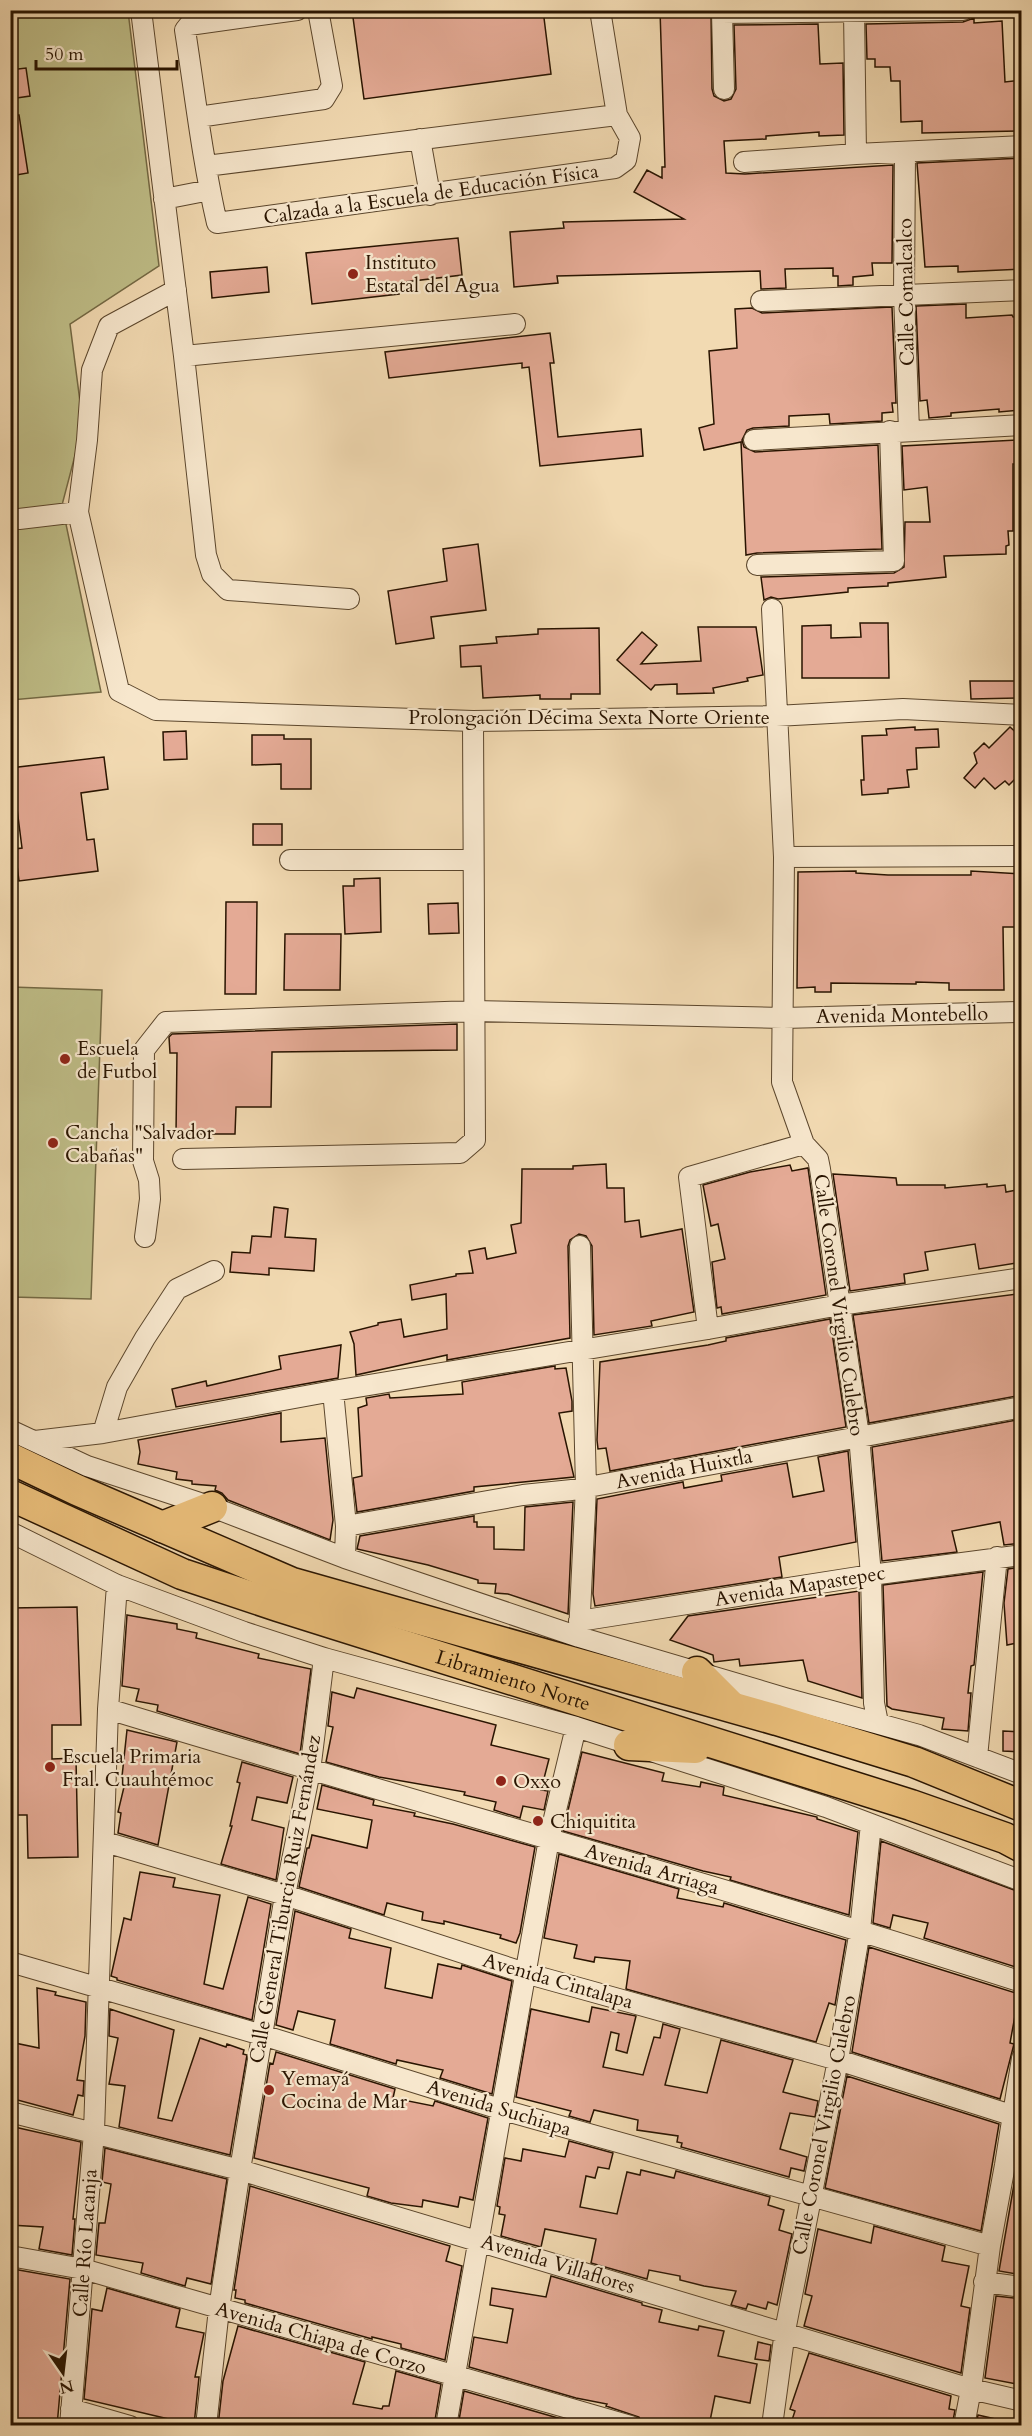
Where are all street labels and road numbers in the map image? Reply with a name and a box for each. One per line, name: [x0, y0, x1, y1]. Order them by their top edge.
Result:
street label: Calzada a la Escuela de Educación Física: [262, 157, 601, 231]
street label: Calle Comalcalco: [891, 218, 921, 366]
street label: Prolongación Décima Sexta Norte Oriente: [408, 704, 770, 731]
street label: Avenida Montebello: [816, 1000, 989, 1030]
street label: Calle Coronel Virgilio Culebro: [807, 1172, 871, 1438]
street label: Avenida Huixtla: [614, 1442, 755, 1495]
street label: Avenida Mapastepec: [713, 1559, 887, 1613]
street label: Libramiento Norte: [433, 1643, 594, 1717]
street label: Calle General Tiburcio Ruiz Fernández: [243, 1733, 327, 2065]
street label: Avenida Arriaga: [582, 1837, 722, 1901]
street label: Avenida Cintalapa: [480, 1947, 637, 2015]
street label: Calle Coronel Virgilio Culebro: [786, 1993, 863, 2257]
street label: Avenida Suchiapa: [423, 2073, 575, 2143]
street label: Calle Río Lacanja: [66, 2168, 104, 2318]
street label: Avenida Villaflores: [478, 2228, 638, 2300]
street label: Avenida Chiapa de Corzo: [212, 2295, 430, 2381]

